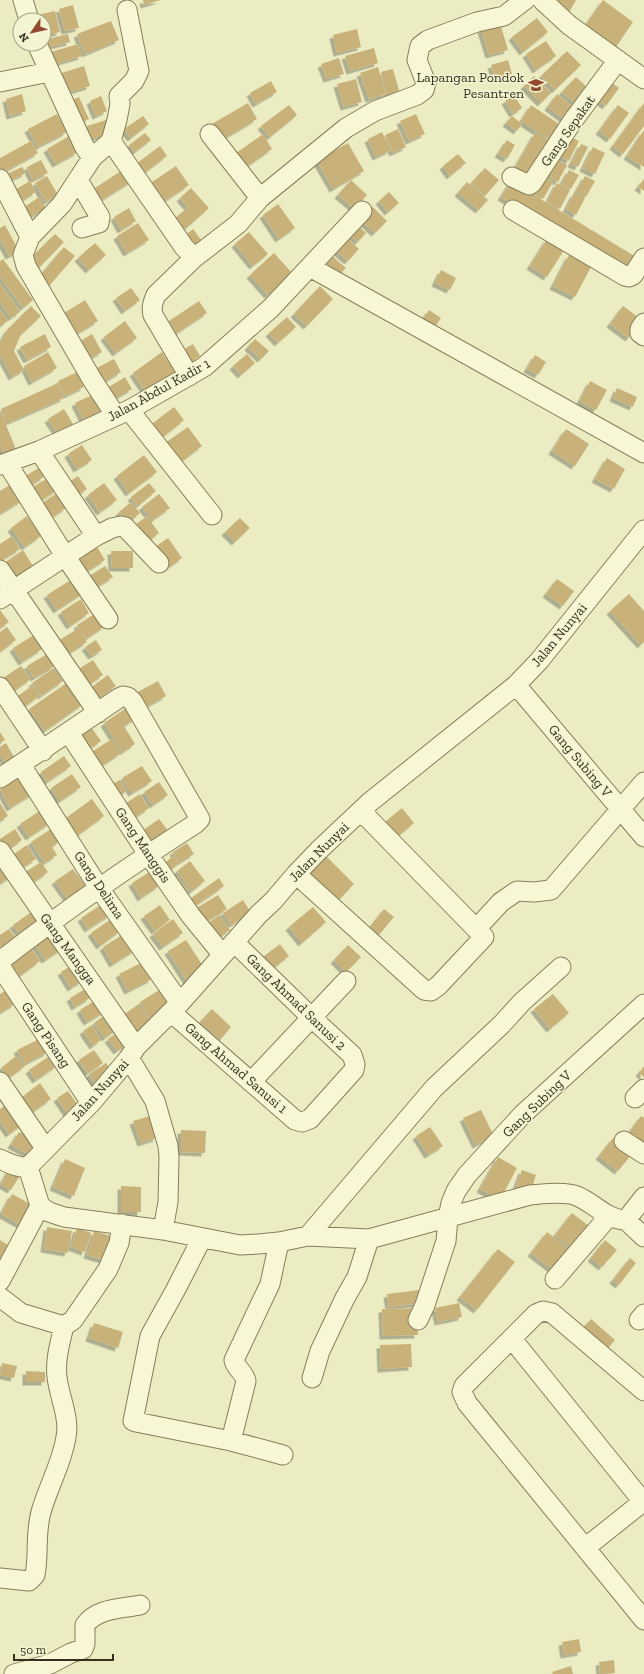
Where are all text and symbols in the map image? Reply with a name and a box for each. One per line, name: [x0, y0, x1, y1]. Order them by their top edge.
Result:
north arrow: [12, 12, 52, 52]
text: N: [16, 30, 32, 44]
place label: Lapangan Pondok Pesantren: [416, 69, 525, 102]
school or university icon: Lapangan Pondok Pesantren: [527, 76, 545, 94]
street label: Gang Sepakat: [537, 91, 599, 170]
street label: Jalan Abdul Kadir 1: [105, 354, 214, 425]
street label: Jalan Nunyai: [527, 600, 591, 670]
street label: Gang Subing V: [545, 721, 616, 801]
street label: Gang Manggis: [111, 804, 175, 886]
street label: Jalan Nunyai: [285, 818, 353, 886]
street label: Gang Delima: [70, 848, 128, 922]
street label: Gang Mangga: [36, 910, 100, 988]
street label: Gang Ahmad Sanusi 2: [243, 950, 349, 1054]
street label: Gang Pisang: [18, 999, 74, 1071]
street label: Gang Ahmad Sanusi 1: [181, 1019, 291, 1118]
street label: Jalan Nunyai: [68, 1055, 132, 1125]
street label: Gang Subing V: [499, 1066, 576, 1141]
scale bar: [14, 1636, 113, 1662]
text: 50 m: [20, 1643, 47, 1657]

